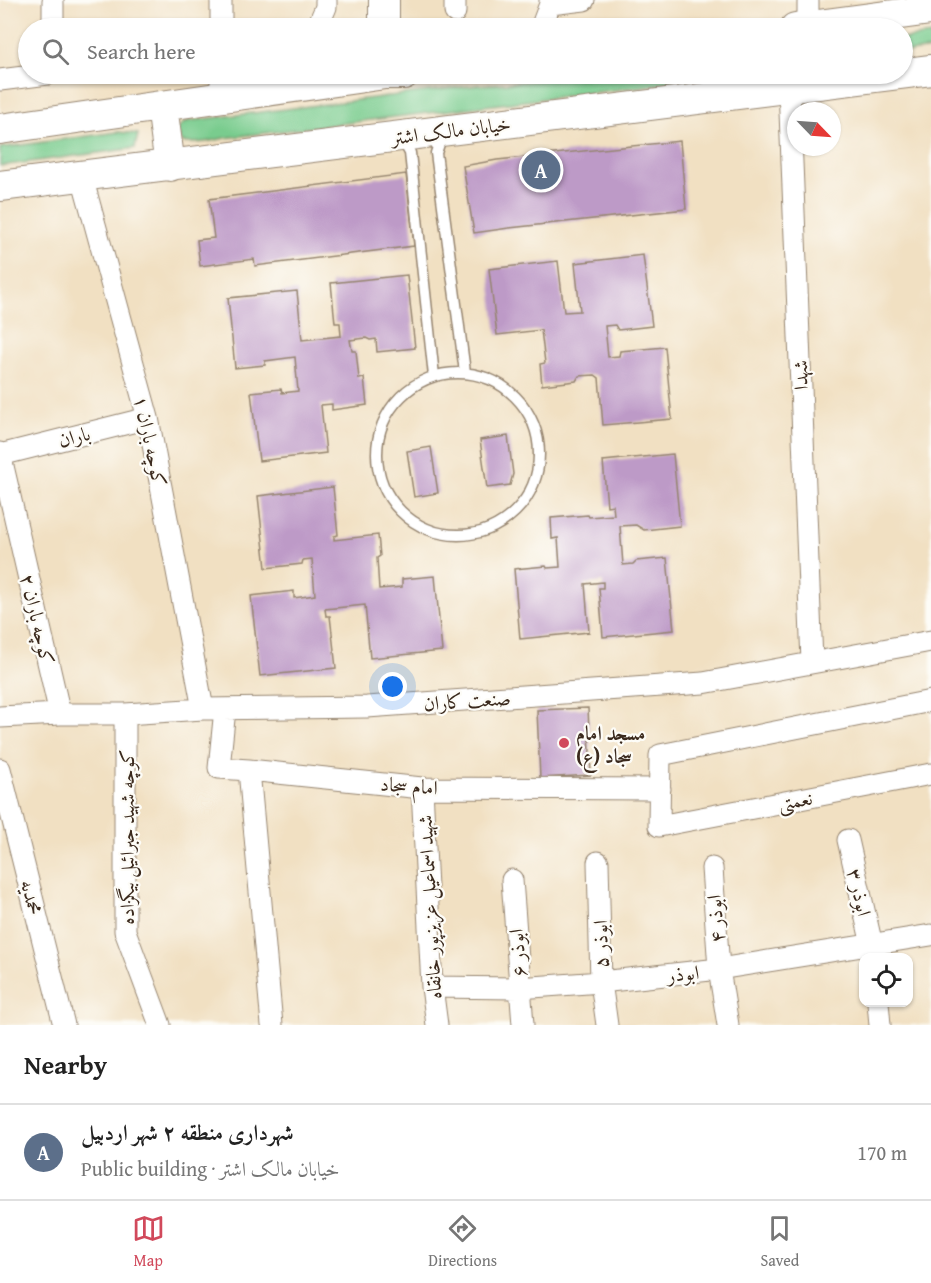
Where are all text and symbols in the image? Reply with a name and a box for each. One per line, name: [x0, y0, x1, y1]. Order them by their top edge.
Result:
search box: [18, 18, 913, 84]
icon: search: [39, 35, 72, 68]
text: Search here: [87, 35, 196, 67]
north arrow: [787, 102, 841, 156]
street label: خیابان مالک اشتر: [388, 108, 512, 152]
pin: A: [522, 148, 560, 192]
street label: شهدا: [785, 360, 815, 390]
street label: کوچه باران ۱: [127, 393, 175, 489]
street label: باران: [55, 418, 93, 454]
street label: کوچه باران ۲: [13, 571, 63, 667]
your location: [378, 672, 407, 701]
street label: صنعت کاران: [422, 682, 512, 718]
place label: مسجد امام سجاد (ع): [576, 718, 645, 773]
marker: مسجد امام سجاد (ع): [557, 736, 571, 750]
street label: کوچه شهید جبرائیل بیگزاده: [112, 749, 142, 925]
street label: امام سجاد: [379, 769, 439, 805]
street label: نعمتی: [775, 782, 815, 819]
street label: شهید اسماعیل عزیزپور خانقاه: [410, 814, 449, 1000]
street label: ابوذر ۳: [840, 865, 880, 919]
street label: محمدیه: [14, 876, 50, 918]
street label: ابوذر ۴: [699, 894, 731, 944]
street label: ابوذر ۵: [585, 920, 615, 968]
street label: ابوذر ۶: [501, 928, 533, 978]
map controls: [859, 953, 913, 1007]
button: locate: [859, 953, 913, 1007]
street label: ابوذر: [664, 957, 700, 989]
text: Nearby: [24, 1045, 107, 1084]
text: شهرداری منطقه ۲ شهر اردبیل: [81, 1116, 293, 1148]
text: A: [37, 1138, 50, 1167]
text: 170 m: [857, 1138, 907, 1167]
text: Public building · خیابان مالک اشتر: [81, 1154, 340, 1183]
tab: Map: [132, 1212, 165, 1272]
tab: Directions: [428, 1212, 497, 1272]
tab: Saved: [760, 1212, 799, 1272]

